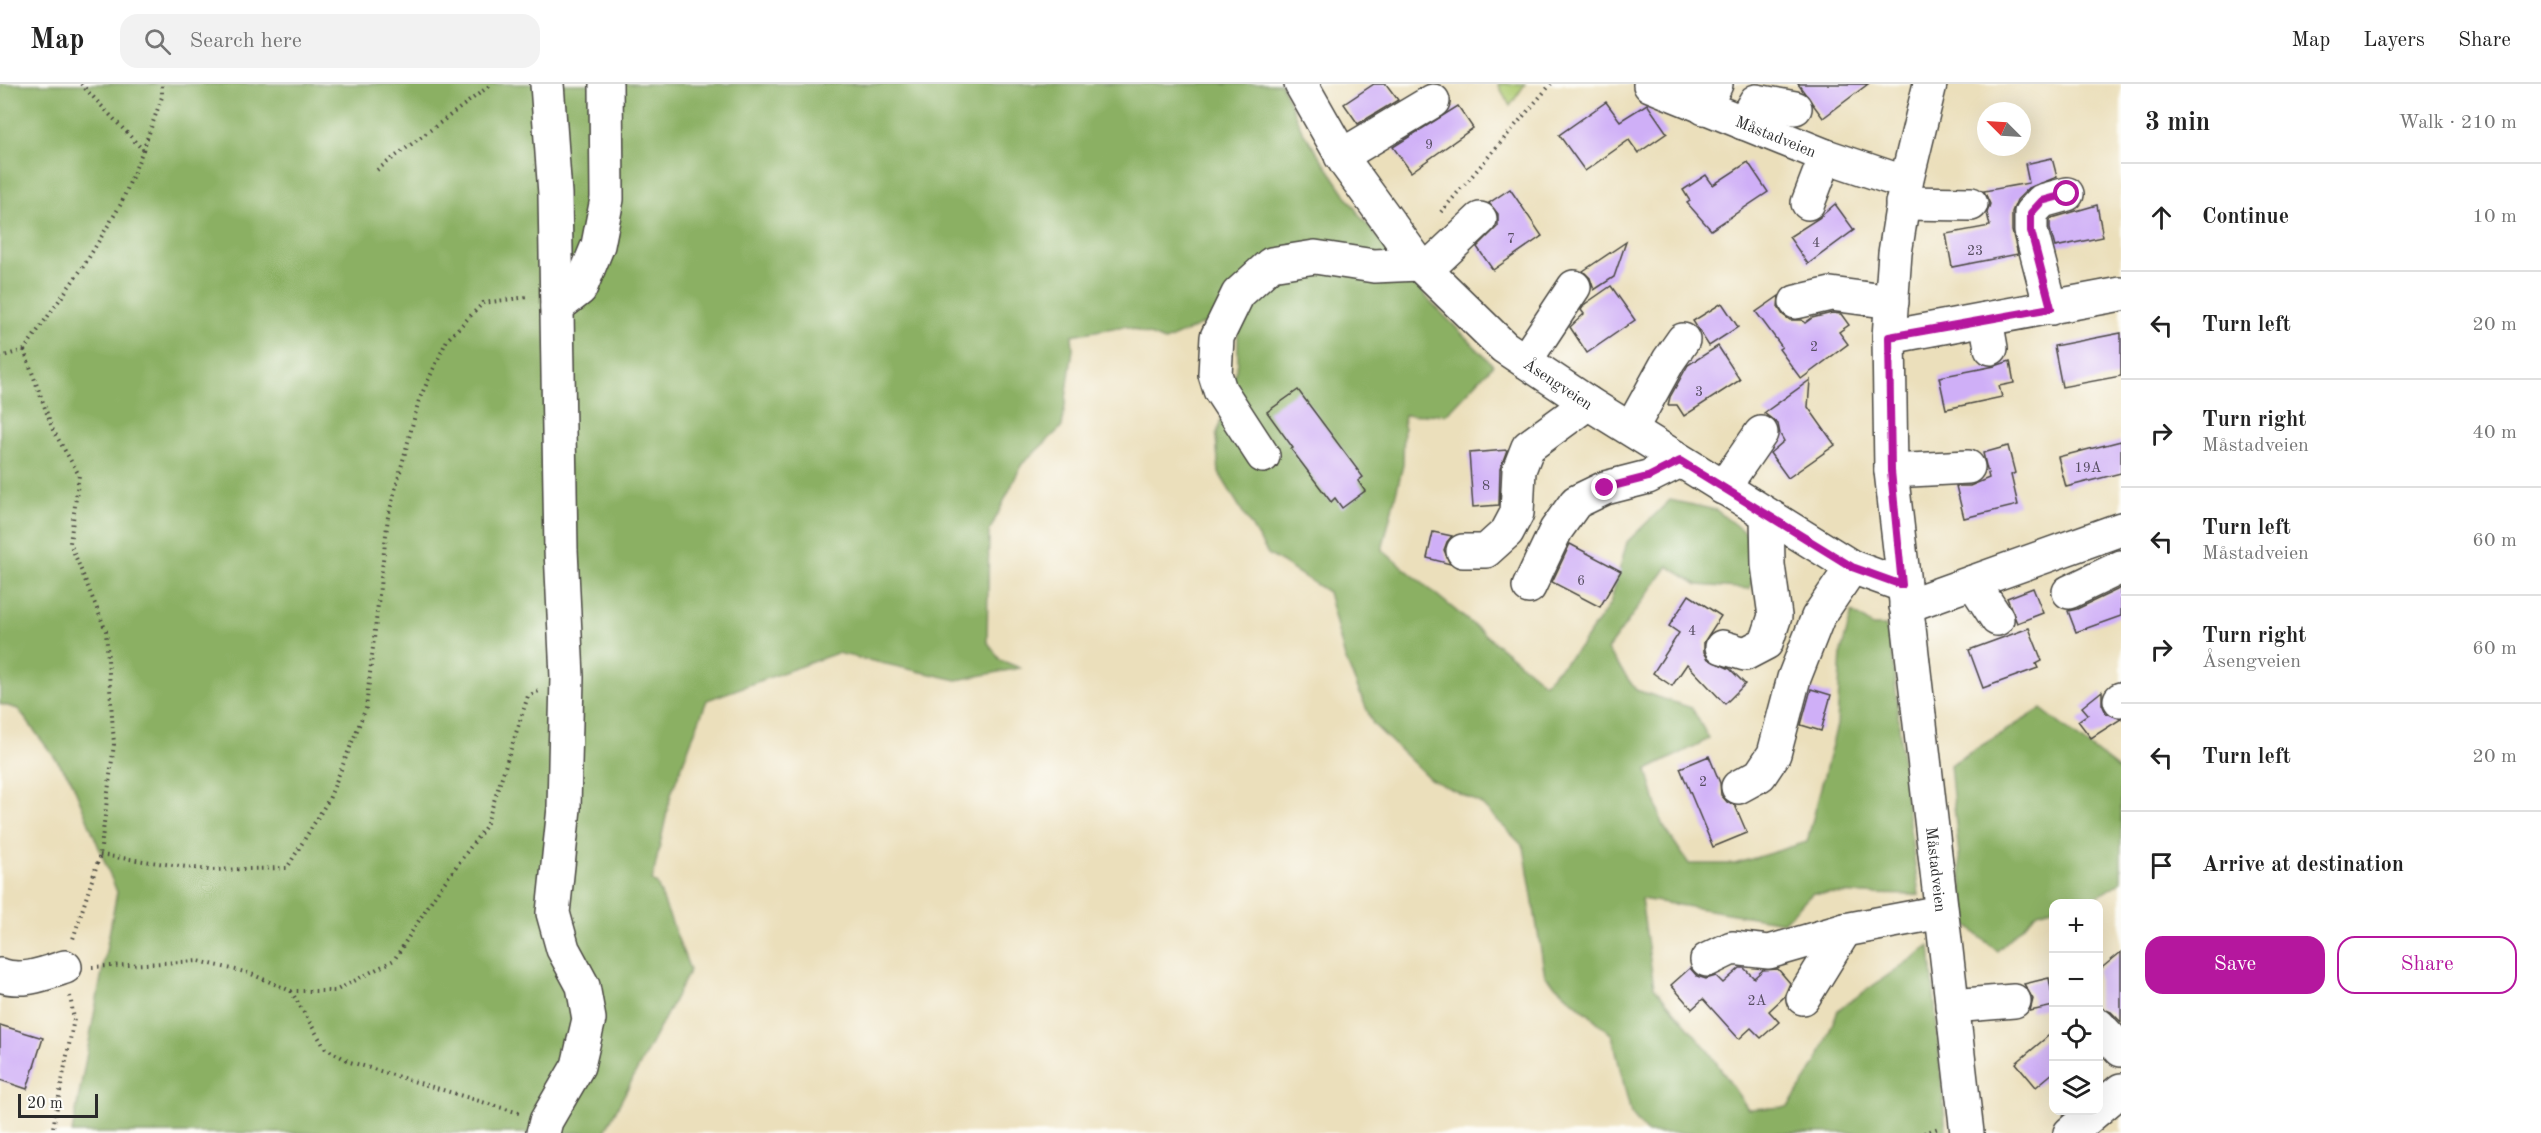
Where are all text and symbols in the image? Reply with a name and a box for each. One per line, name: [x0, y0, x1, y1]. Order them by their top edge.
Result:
search box: [120, 14, 540, 68]
icon: search: [141, 25, 174, 58]
text: Map: [30, 27, 84, 55]
text: Search here: [189, 30, 302, 52]
text: Map: [2291, 30, 2330, 51]
text: Layers: [2363, 30, 2425, 51]
text: Share: [2458, 30, 2511, 51]
north arrow: [1977, 102, 2031, 156]
text: 3 min: [2145, 110, 2210, 136]
text: Walk · 210 m: [2398, 113, 2517, 133]
street label: Måstadveien: [1733, 114, 1818, 161]
house number: 9: [1425, 138, 1433, 152]
route start: [2053, 180, 2079, 206]
icon: ahead: [2145, 201, 2178, 234]
text: Continue: [2202, 206, 2289, 228]
text: 10 m: [2472, 207, 2517, 227]
house number: 7: [1507, 232, 1515, 246]
house number: 4: [1812, 236, 1820, 250]
house number: 23: [1967, 244, 1983, 258]
icon: left: [2145, 309, 2178, 342]
text: Turn left: [2202, 314, 2291, 336]
text: 20 m: [2472, 315, 2517, 335]
house number: 2: [1810, 340, 1818, 354]
street label: Åsengveien: [1520, 352, 1595, 414]
house number: 3: [1695, 385, 1703, 399]
text: Turn right: [2202, 409, 2306, 431]
icon: right: [2145, 417, 2178, 450]
text: 40 m: [2472, 423, 2517, 443]
text: Måstadveien: [2202, 436, 2309, 456]
house number: 19A: [2075, 461, 2102, 475]
route end: [1591, 474, 1617, 500]
house number: 8: [1482, 479, 1490, 493]
text: Turn left: [2202, 517, 2291, 539]
icon: left: [2145, 525, 2178, 558]
text: 60 m: [2472, 531, 2517, 551]
text: Måstadveien: [2202, 544, 2309, 564]
house number: 6: [1577, 574, 1585, 588]
house number: 4: [1688, 624, 1696, 638]
text: Turn right: [2202, 625, 2306, 647]
icon: right: [2145, 633, 2178, 666]
text: 60 m: [2472, 639, 2517, 659]
text: Åsengveien: [2202, 652, 2301, 672]
icon: left: [2145, 741, 2178, 774]
text: Turn left: [2202, 746, 2291, 768]
text: 20 m: [2472, 747, 2517, 767]
house number: 2: [1699, 775, 1707, 789]
street label: Måstadveien: [1922, 826, 1948, 913]
icon: arrive: [2145, 849, 2178, 882]
text: Arrive at destination: [2202, 854, 2404, 876]
map controls: [2049, 899, 2103, 1115]
button: +: [2049, 899, 2103, 953]
button: Save: [2145, 936, 2325, 994]
button: Share: [2337, 936, 2517, 994]
button: −: [2049, 953, 2103, 1007]
house number: 2A: [1748, 994, 1767, 1008]
button: locate: [2049, 1007, 2103, 1061]
button: layers: [2049, 1061, 2103, 1115]
scale bar: [18, 1091, 98, 1118]
text: 20 m: [27, 1096, 63, 1112]

